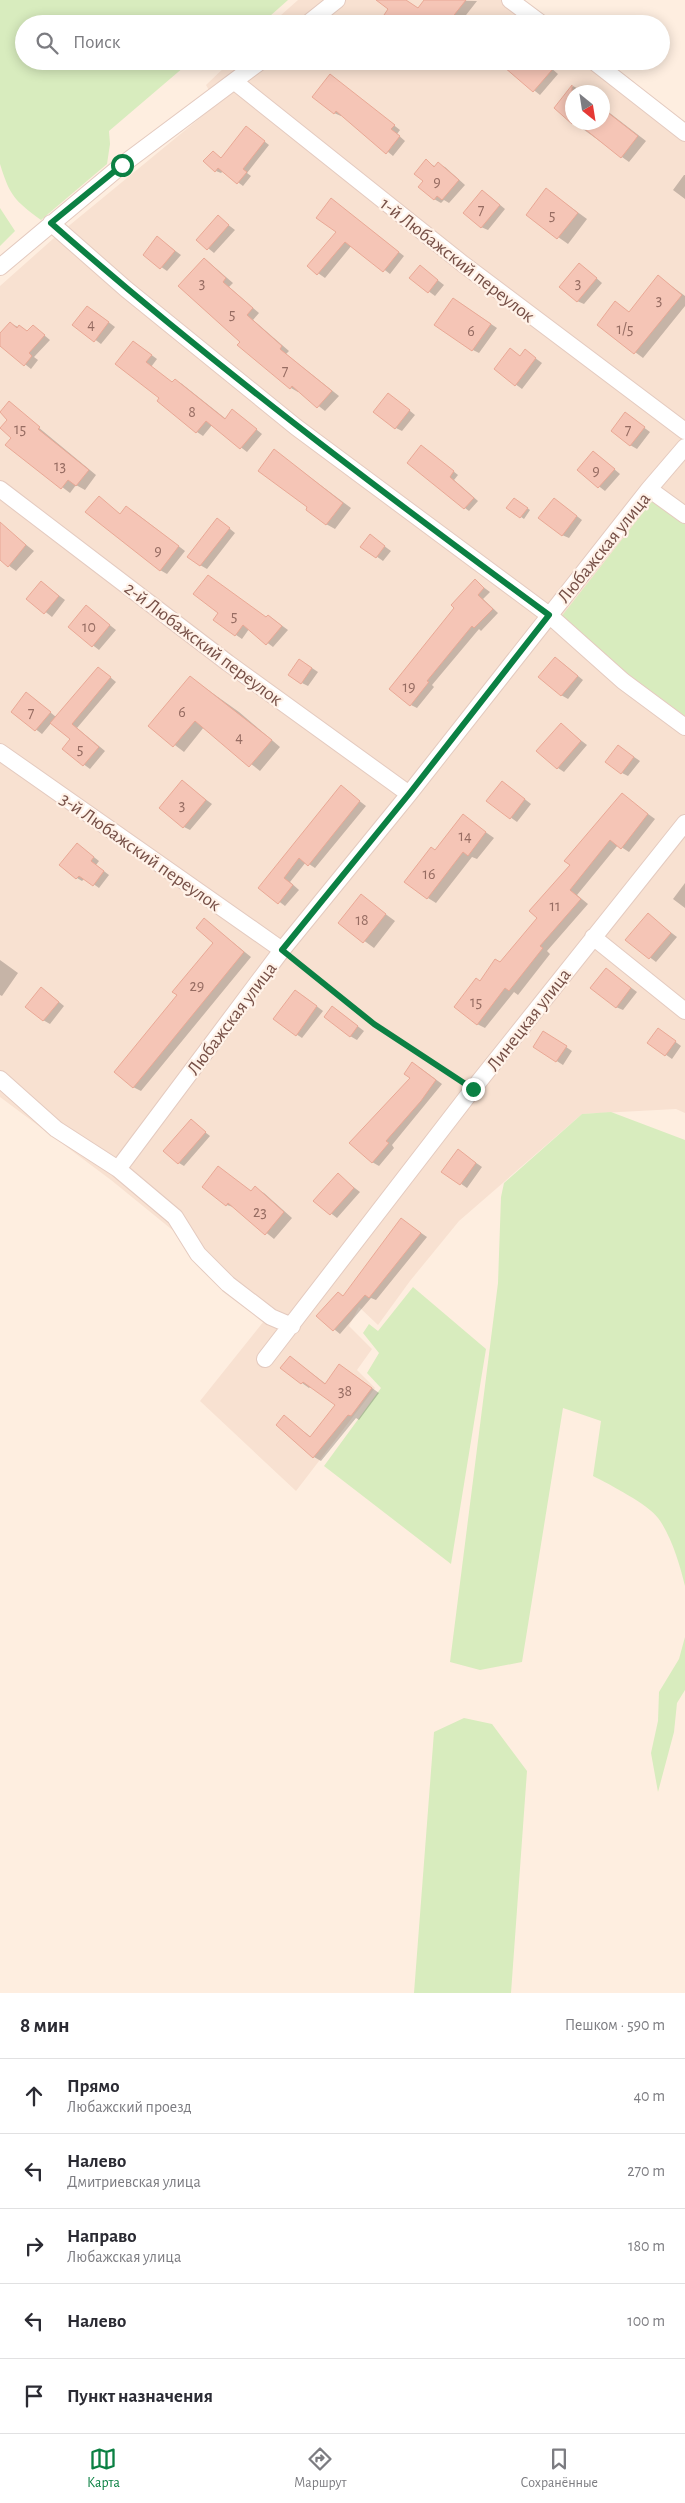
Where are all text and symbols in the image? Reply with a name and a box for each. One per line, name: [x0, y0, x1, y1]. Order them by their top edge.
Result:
search box: [15, 15, 670, 70]
icon: search: [33, 29, 61, 57]
text: Поиск: [73, 33, 120, 52]
north arrow: [565, 85, 610, 130]
route start: [111, 154, 134, 177]
house number: 9: [433, 174, 441, 190]
street label: 1-й Любажский переулок: [376, 194, 538, 326]
house number: 7: [478, 202, 485, 218]
house number: 5: [549, 207, 555, 223]
house number: 3: [199, 275, 205, 291]
house number: 3: [575, 275, 581, 291]
house number: 3: [656, 292, 662, 308]
house number: 5: [229, 306, 235, 322]
house number: 4: [87, 316, 95, 332]
house number: 1/5: [617, 321, 633, 337]
house number: 6: [467, 323, 475, 339]
house number: 7: [282, 363, 289, 379]
house number: 8: [188, 404, 196, 420]
house number: 15: [14, 421, 26, 437]
house number: 7: [625, 422, 632, 438]
house number: 13: [54, 458, 66, 474]
house number: 9: [592, 463, 600, 479]
street label: Любажская улица: [554, 489, 654, 607]
house number: 9: [154, 543, 162, 559]
street label: 2-й Любажский переулок: [121, 579, 286, 710]
house number: 5: [231, 608, 237, 624]
house number: 10: [82, 619, 96, 635]
house number: 19: [402, 679, 416, 695]
house number: 6: [178, 704, 186, 720]
house number: 7: [28, 705, 35, 721]
house number: 4: [235, 729, 243, 745]
house number: 5: [77, 741, 83, 757]
street label: 3-й Любажский переулок: [56, 790, 224, 915]
house number: 3: [179, 797, 185, 813]
house number: 14: [458, 828, 472, 844]
house number: 16: [422, 866, 436, 882]
house number: 11: [549, 898, 561, 914]
house number: 18: [355, 912, 369, 928]
street label: Любажская улица: [184, 959, 281, 1079]
street label: Линецкая улица: [484, 965, 575, 1075]
house number: 29: [190, 978, 204, 994]
house number: 15: [470, 994, 482, 1010]
route end: [462, 1078, 485, 1101]
house number: 23: [253, 1204, 267, 1220]
house number: 38: [338, 1383, 352, 1399]
text: 8 мин: [20, 2015, 70, 2036]
text: Пешком · 590 m: [565, 2017, 665, 2033]
text: Прямо: [67, 2077, 120, 2096]
icon: ahead: [20, 2082, 48, 2110]
text: 40 m: [633, 2088, 665, 2104]
text: Любажский проезд: [67, 2099, 192, 2115]
text: Налево: [67, 2152, 126, 2171]
icon: left: [20, 2157, 48, 2185]
text: 270 m: [627, 2163, 665, 2179]
text: Дмитриевская улица: [67, 2174, 201, 2190]
text: Направо: [67, 2227, 137, 2246]
icon: right: [20, 2232, 48, 2260]
text: 180 m: [628, 2238, 665, 2254]
text: Любажская улица: [67, 2249, 181, 2265]
icon: left: [20, 2307, 48, 2335]
text: Налево: [67, 2312, 126, 2331]
text: 100 m: [627, 2313, 665, 2329]
icon: arrive: [20, 2382, 48, 2410]
text: Пункт назначения: [67, 2387, 213, 2406]
tab: Карта: [87, 2445, 120, 2492]
tab: Маршрут: [294, 2445, 347, 2492]
tab: Сохранённые: [521, 2445, 598, 2492]

